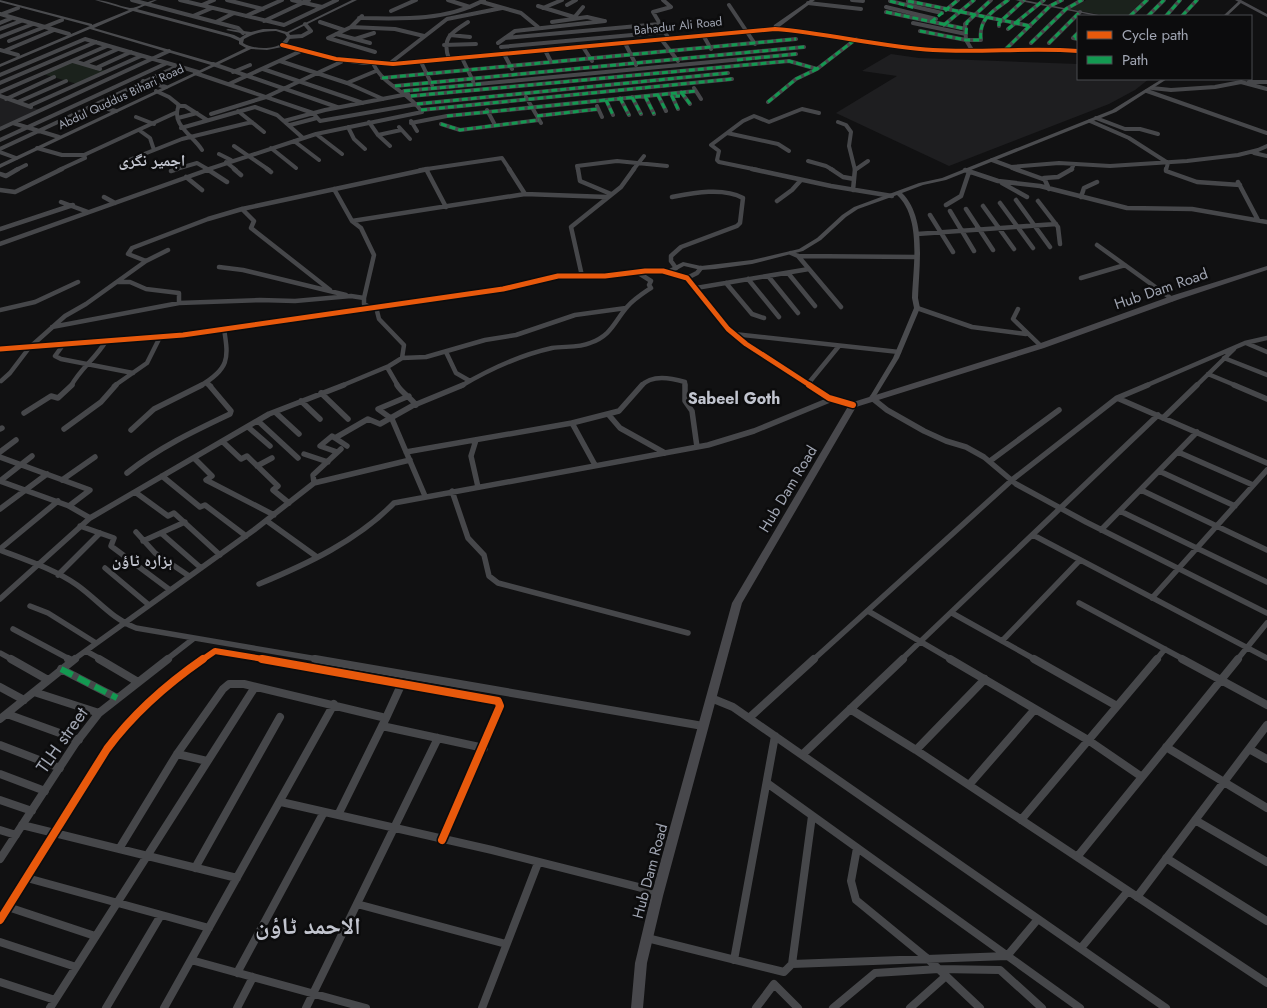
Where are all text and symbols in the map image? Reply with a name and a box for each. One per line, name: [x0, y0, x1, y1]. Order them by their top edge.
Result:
street label: Bahadur Ali Road: [633, 12, 723, 40]
legend: [1077, 15, 1252, 80]
text: Cycle path: [1122, 24, 1189, 46]
text: Path: [1122, 49, 1148, 71]
street label: Abdul Quddus Bihari Road: [55, 60, 187, 134]
district label: اجمیر نگری: [119, 149, 185, 172]
street label: Hub Dam Road: [1111, 263, 1211, 315]
district label: Sabeel Goth: [688, 387, 780, 410]
street label: Hub Dam Road: [753, 441, 823, 537]
district label: ہزارہ ٹاؤن: [112, 549, 172, 572]
street label: TLH street: [30, 701, 95, 778]
street label: Hub Dam Road: [627, 821, 673, 921]
district label: الاحمد ٹاؤن: [255, 908, 361, 943]

